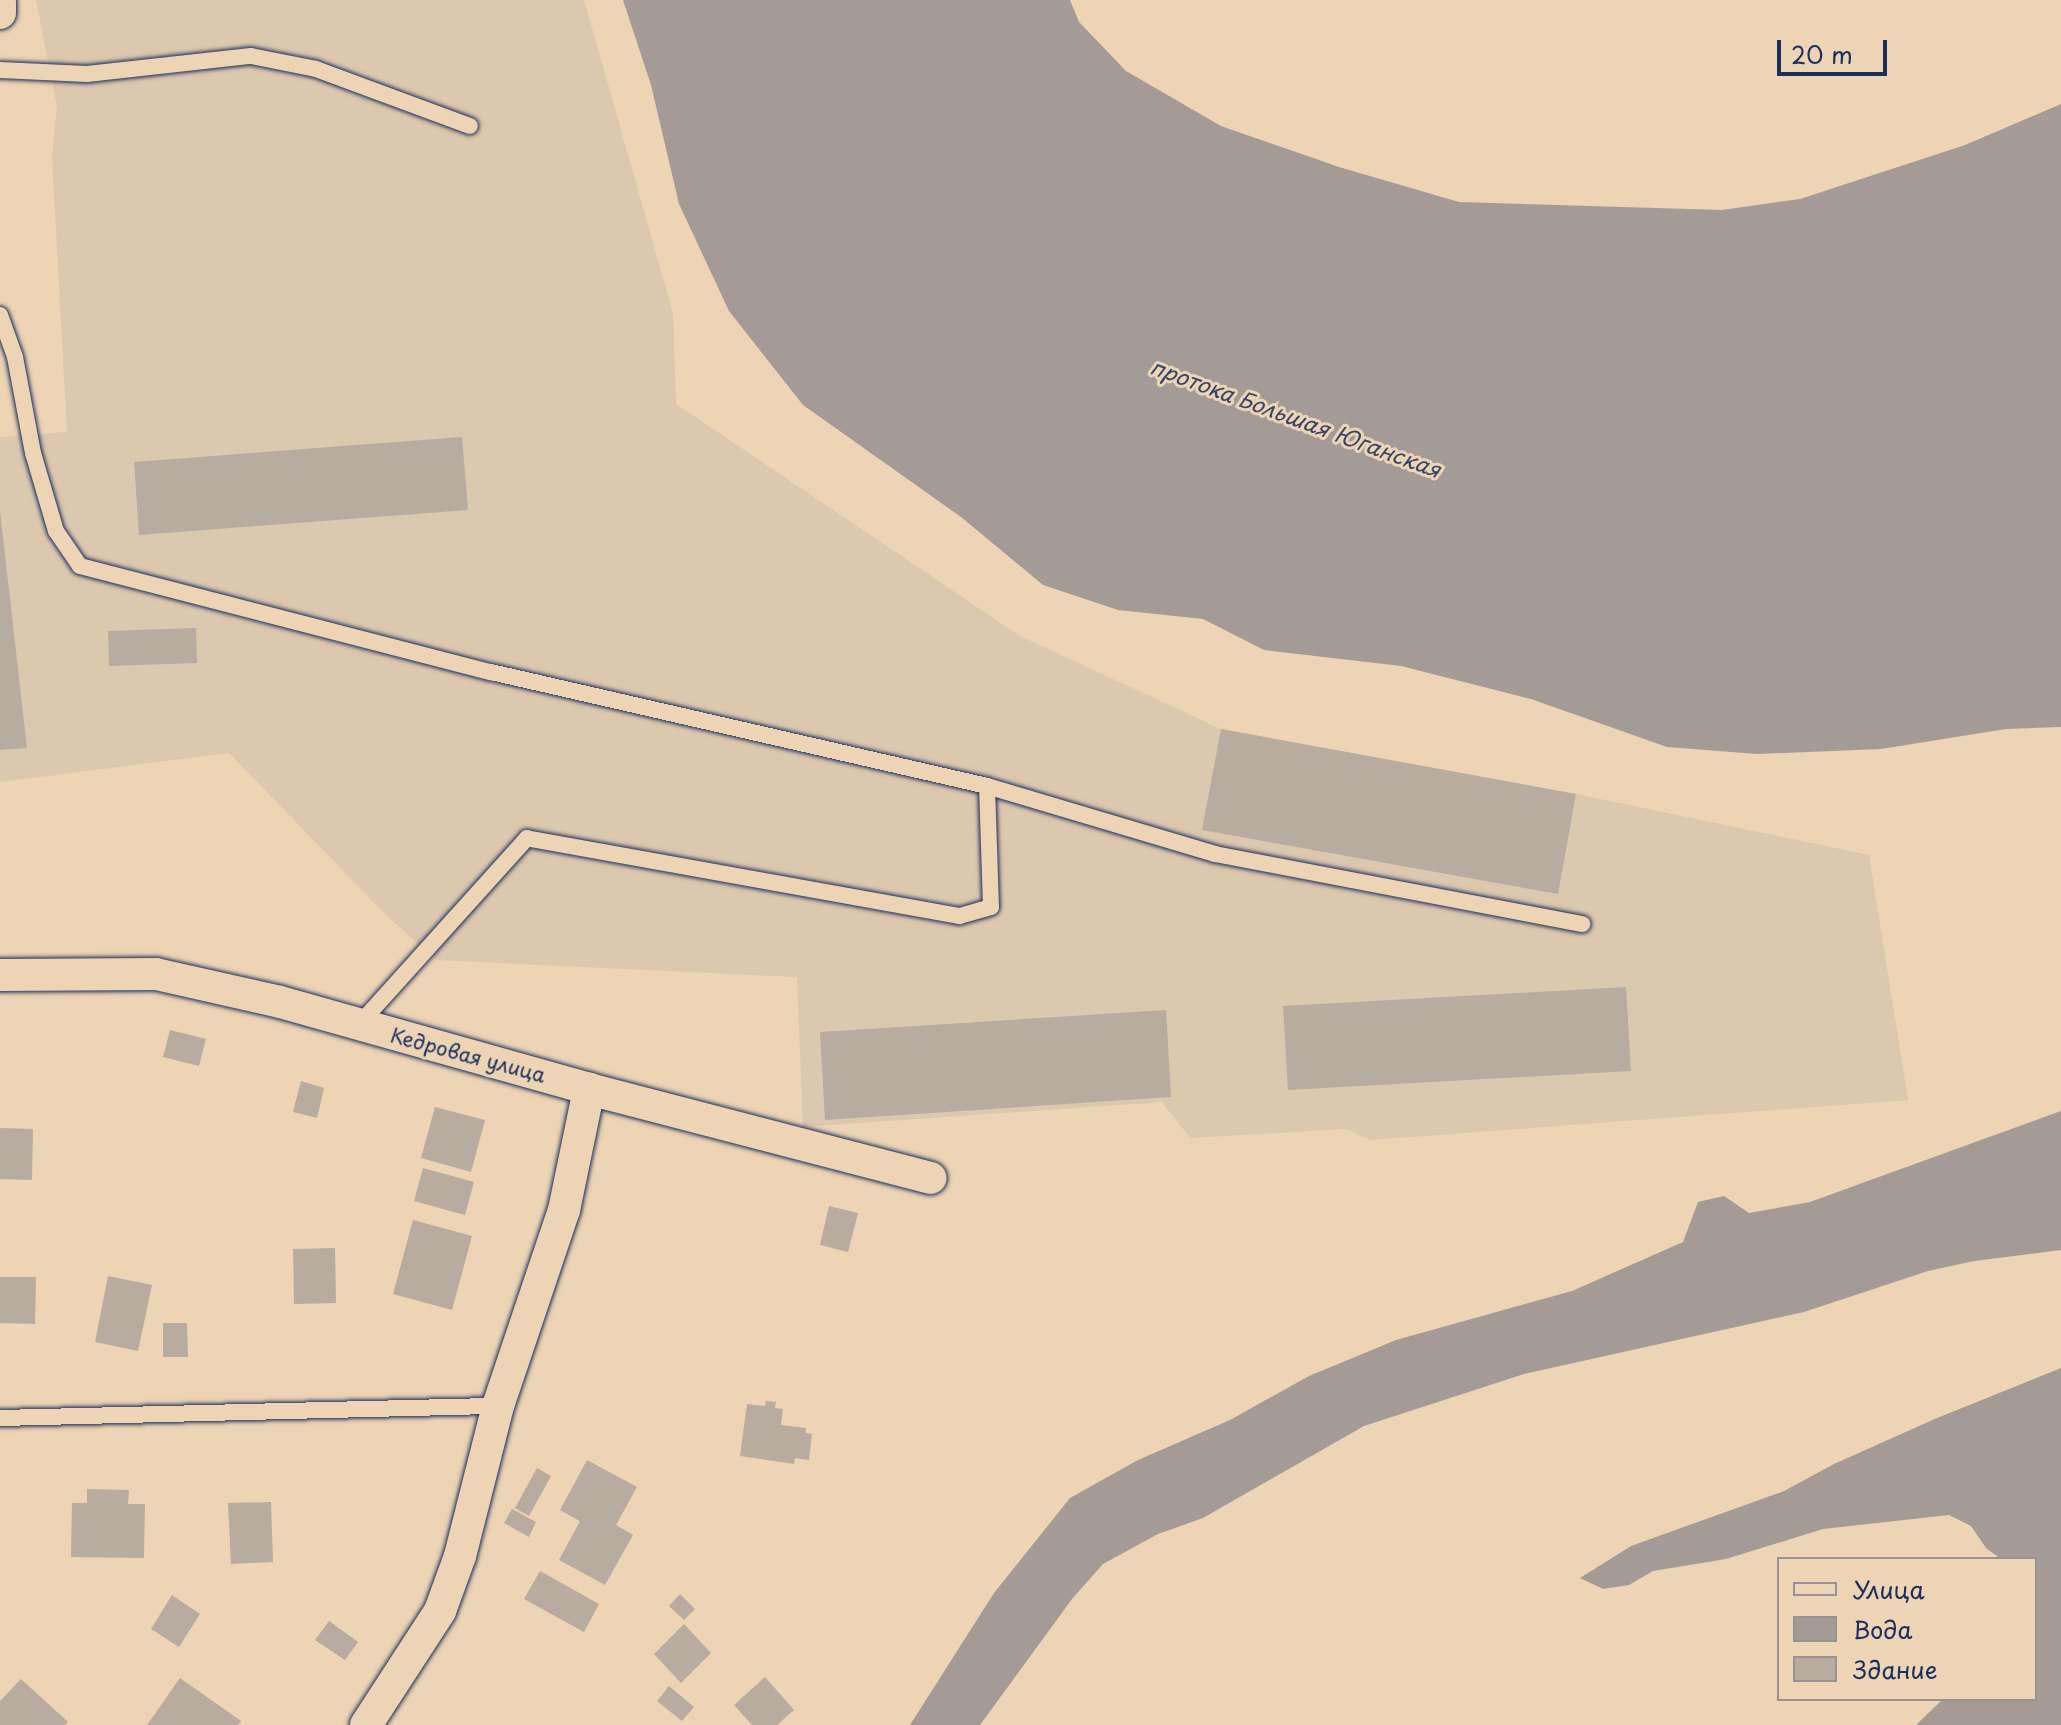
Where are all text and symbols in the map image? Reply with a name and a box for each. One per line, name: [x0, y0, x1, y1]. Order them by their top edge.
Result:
scale bar: [1781, 24, 1891, 74]
text: 20 m: [1791, 36, 1853, 72]
water label: протока Большая Юганская: [1147, 352, 1445, 482]
street label: Кедровая улица: [388, 1023, 548, 1087]
legend: [1777, 1557, 2037, 1701]
text: Улица: [1853, 1571, 1925, 1607]
text: Вода: [1853, 1611, 1912, 1647]
text: Здание: [1853, 1651, 1938, 1687]

